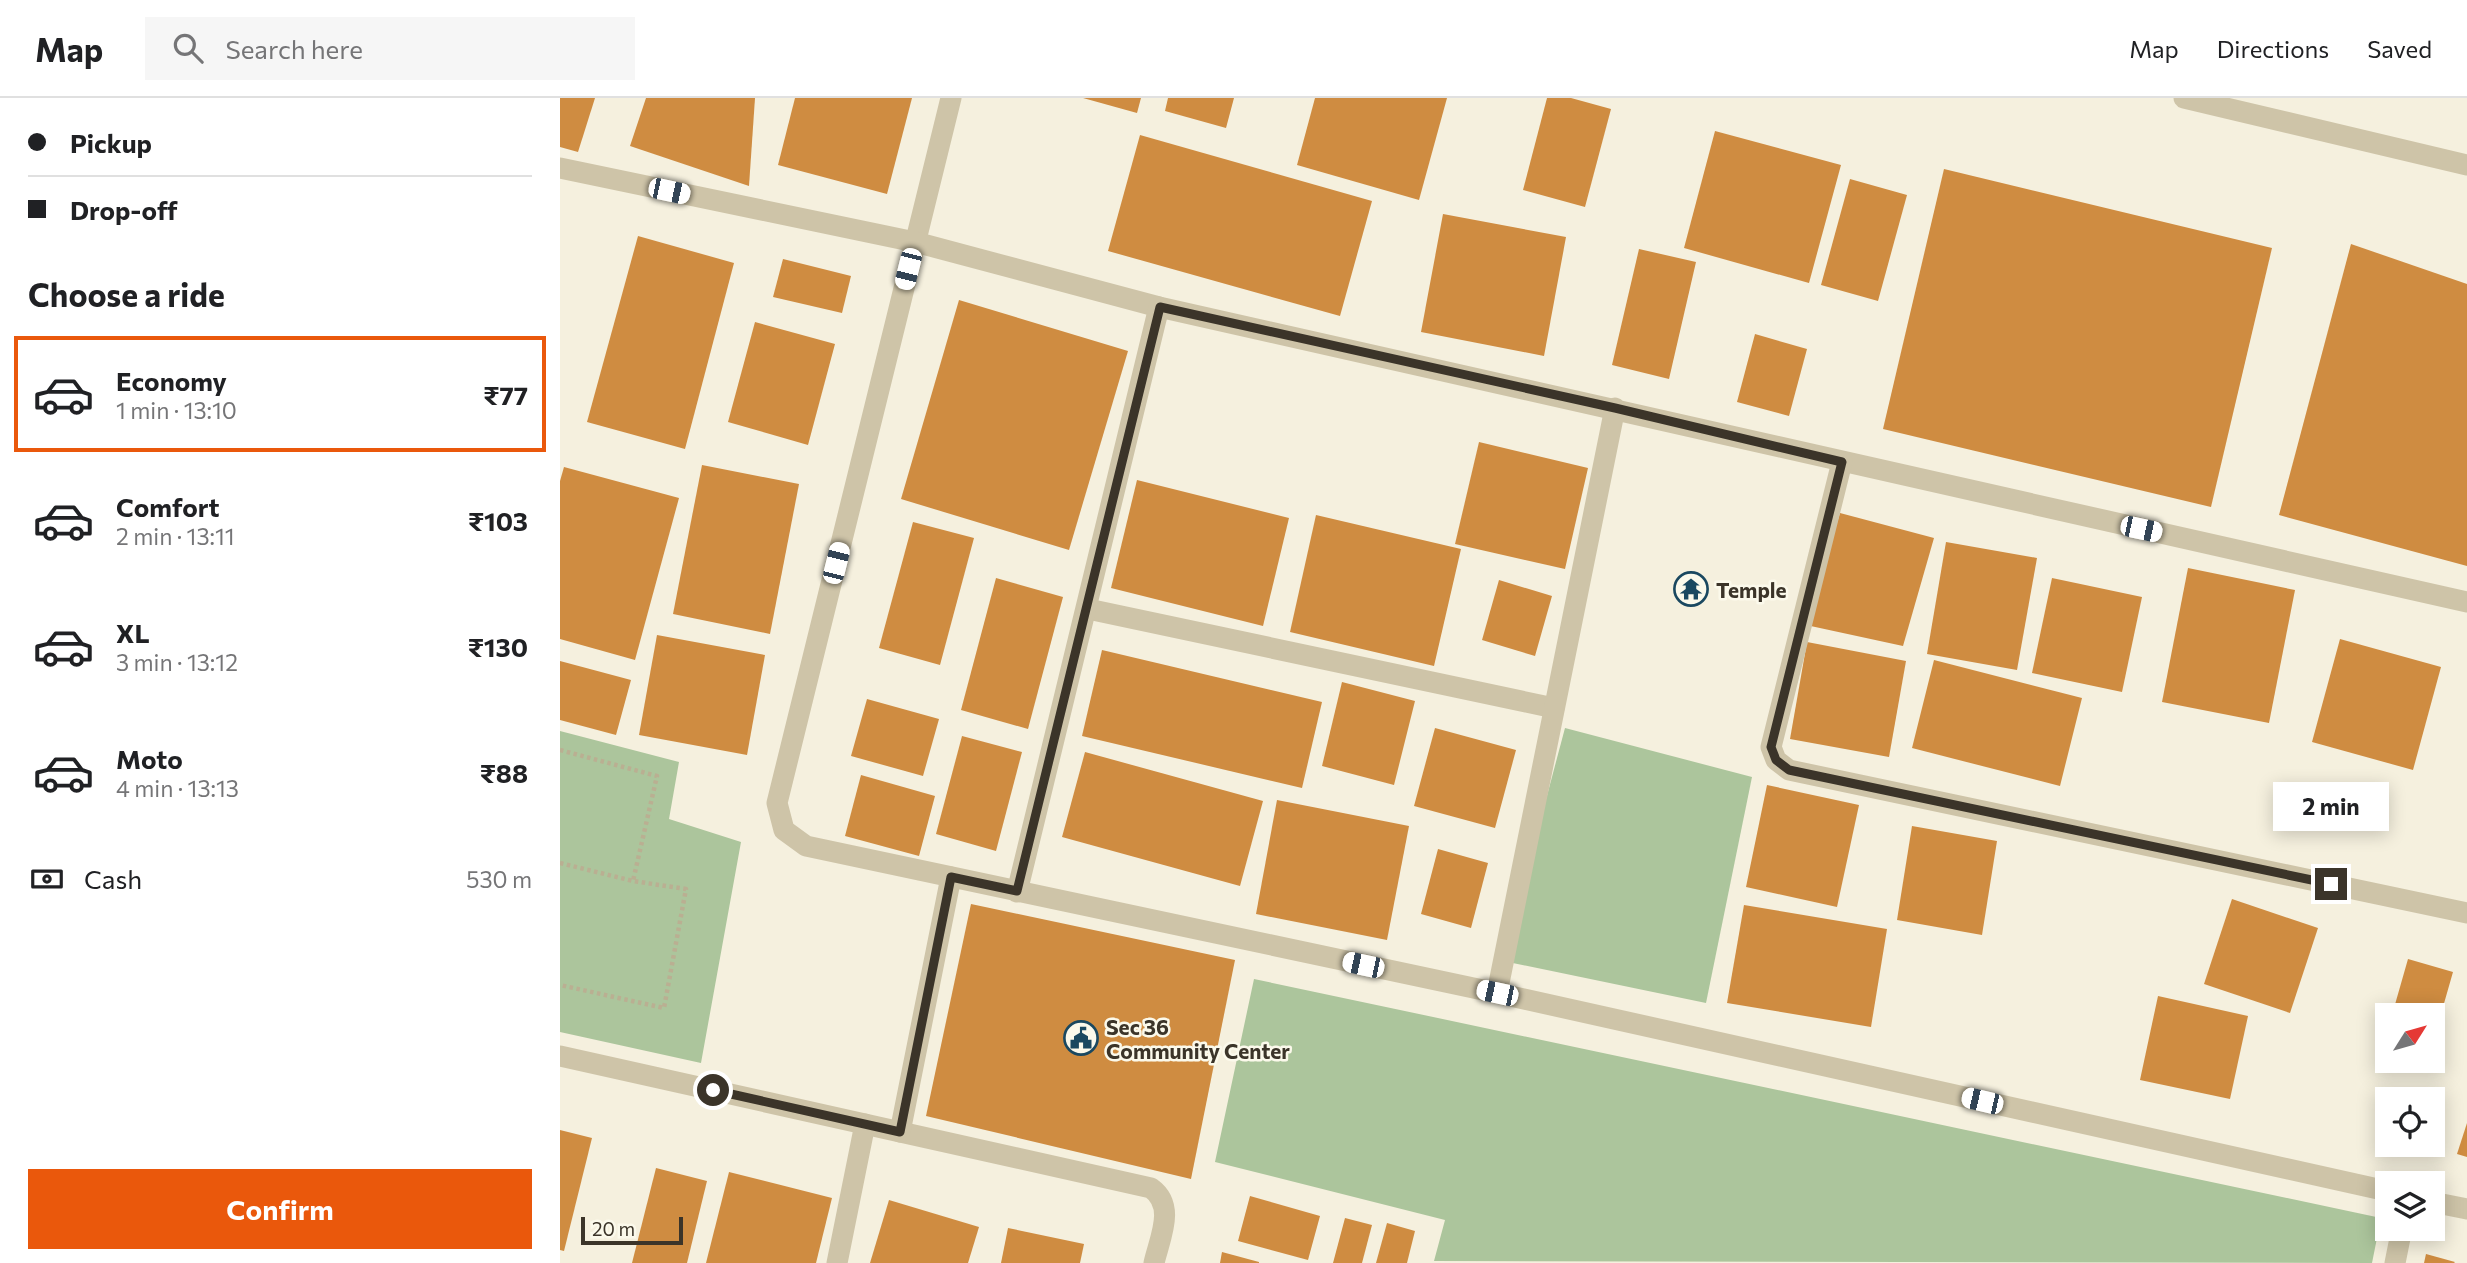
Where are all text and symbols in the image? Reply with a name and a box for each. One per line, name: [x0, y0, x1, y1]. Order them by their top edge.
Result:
search box: [145, 17, 635, 80]
text: Map: [35, 28, 103, 69]
icon: search: [169, 29, 207, 67]
text: Search here: [225, 33, 363, 64]
text: Map: [2129, 34, 2179, 63]
text: Directions: [2217, 34, 2329, 63]
text: Saved: [2367, 34, 2432, 63]
text: Pickup: [70, 127, 152, 158]
car: [647, 176, 692, 206]
text: Drop-off: [70, 194, 177, 225]
car: [893, 246, 924, 292]
text: Choose a ride: [28, 274, 225, 314]
icon: car: [32, 363, 95, 426]
text: Economy: [116, 365, 227, 396]
text: ₹77: [483, 379, 528, 410]
text: 1 min · 13:10: [116, 396, 237, 424]
icon: car: [32, 489, 95, 552]
text: Comfort: [116, 491, 219, 522]
text: ₹103: [468, 505, 528, 536]
car: [2119, 514, 2164, 544]
text: 2 min · 13:11: [116, 522, 235, 550]
car: [821, 540, 852, 586]
temple icon: Temple: [1672, 570, 1710, 608]
place label: Temple: [1716, 577, 1787, 602]
icon: car: [32, 615, 95, 678]
text: XL: [116, 617, 150, 648]
text: ₹130: [468, 631, 528, 662]
text: 3 min · 13:12: [116, 648, 238, 676]
icon: car: [32, 741, 95, 804]
text: Moto: [116, 743, 183, 774]
text: ₹88: [480, 757, 528, 788]
text: 4 min · 13:13: [116, 774, 239, 802]
callout: 2 min: [2273, 782, 2389, 832]
text: 2 min: [2302, 792, 2360, 820]
icon: cash: [28, 860, 66, 898]
text: Cash: [84, 863, 142, 894]
text: 530 m: [466, 865, 532, 893]
route end: [2315, 868, 2347, 900]
car: [1341, 950, 1386, 980]
car: [1475, 978, 1520, 1008]
north arrow: [2375, 1003, 2445, 1073]
map controls: [2375, 1003, 2445, 1241]
place label: Sec 36 Community Center: [1106, 1014, 1290, 1063]
public building icon: Sec 36 Community Center: [1062, 1019, 1100, 1057]
route start: [697, 1074, 729, 1106]
car: [1960, 1086, 2005, 1116]
button: locate: [2375, 1087, 2445, 1157]
button: Confirm: [28, 1169, 532, 1249]
button: layers: [2375, 1171, 2445, 1241]
scale bar: [581, 1214, 682, 1246]
text: 20 m: [592, 1217, 635, 1240]

